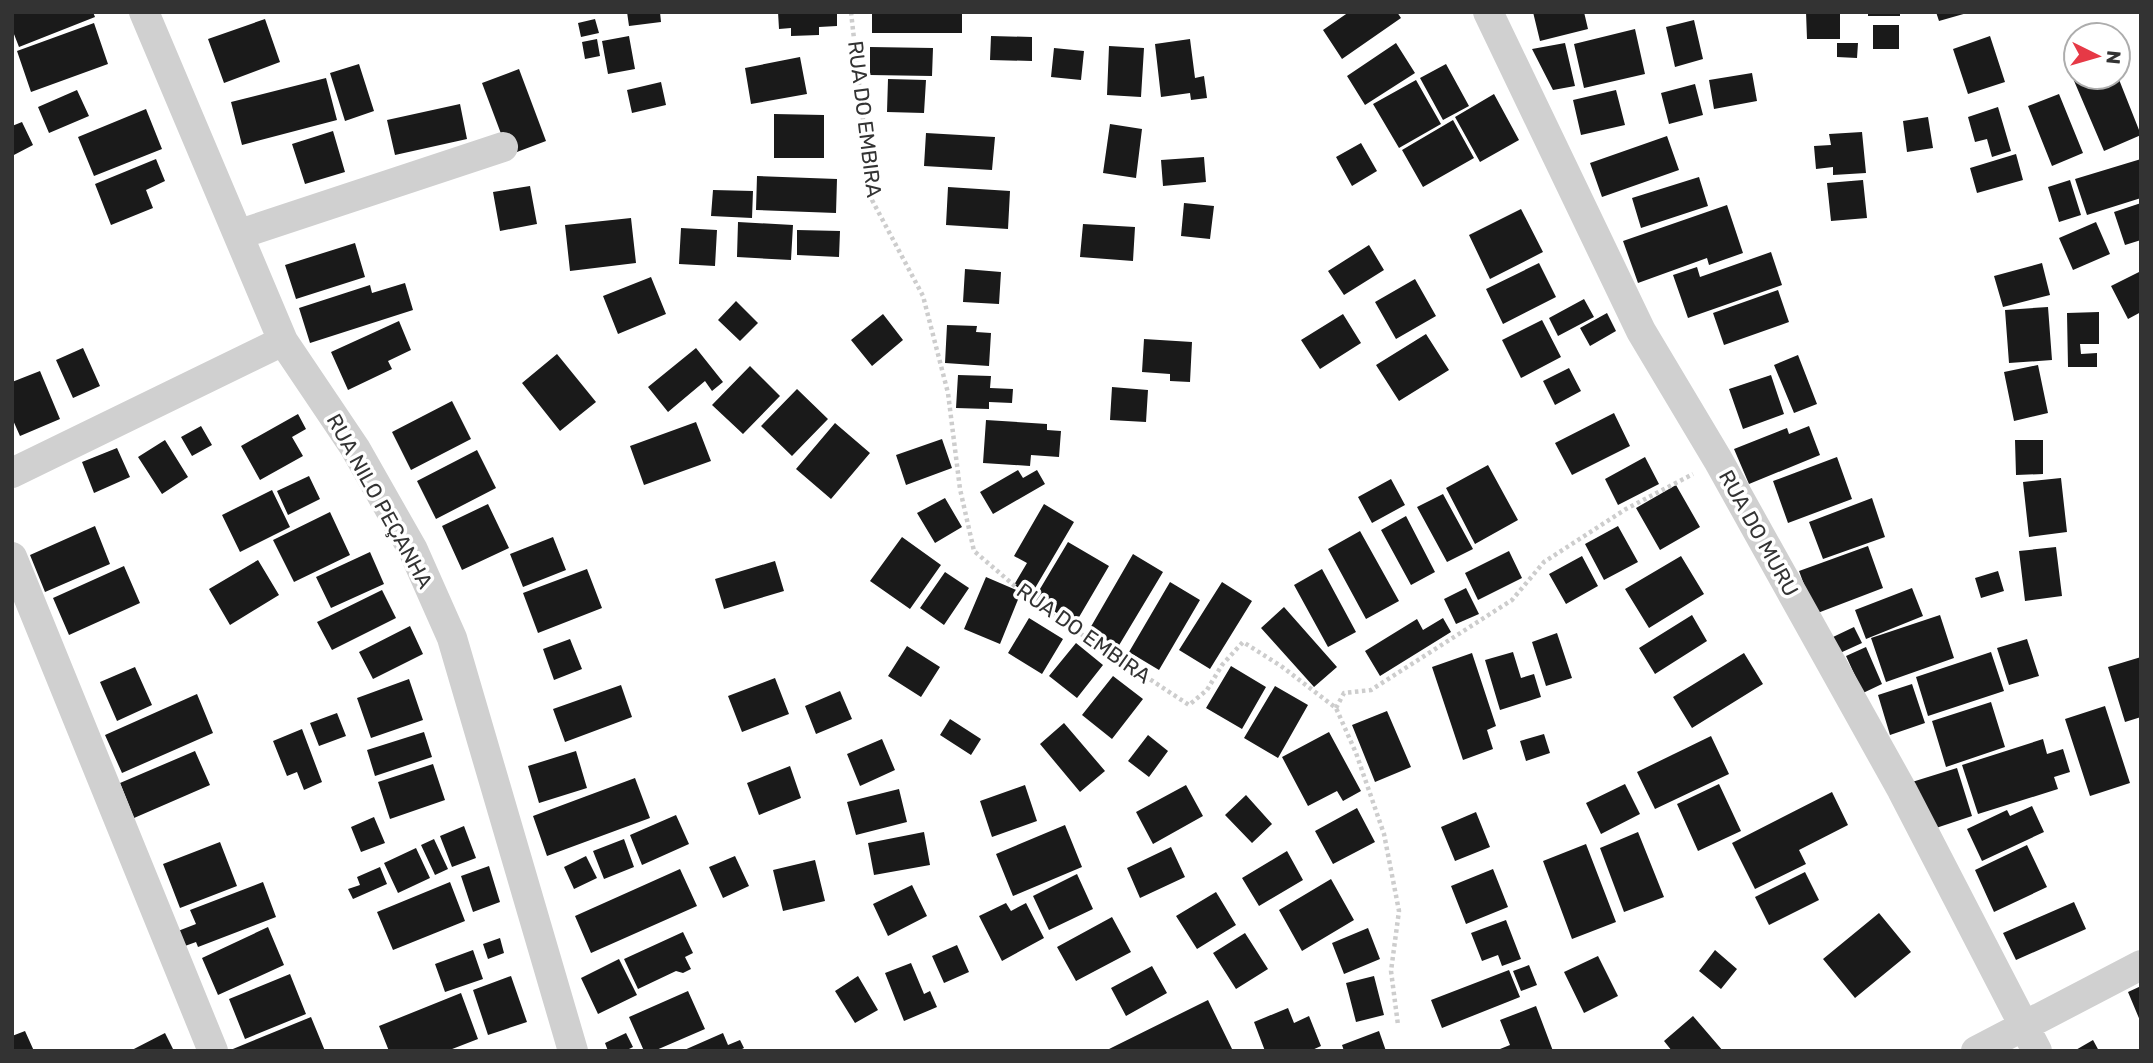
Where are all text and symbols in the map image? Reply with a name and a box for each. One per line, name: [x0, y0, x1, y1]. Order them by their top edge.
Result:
north arrow: [2062, 21, 2132, 91]
street label: RUA DO EMBIRA: [843, 39, 887, 199]
text: N: [2101, 50, 2125, 65]
street label: RUA NILO PEÇANHA: [322, 409, 438, 593]
street label: RUA DO MURU: [1714, 465, 1804, 601]
street label: RUA DO EMBIRA: [1012, 578, 1156, 688]

